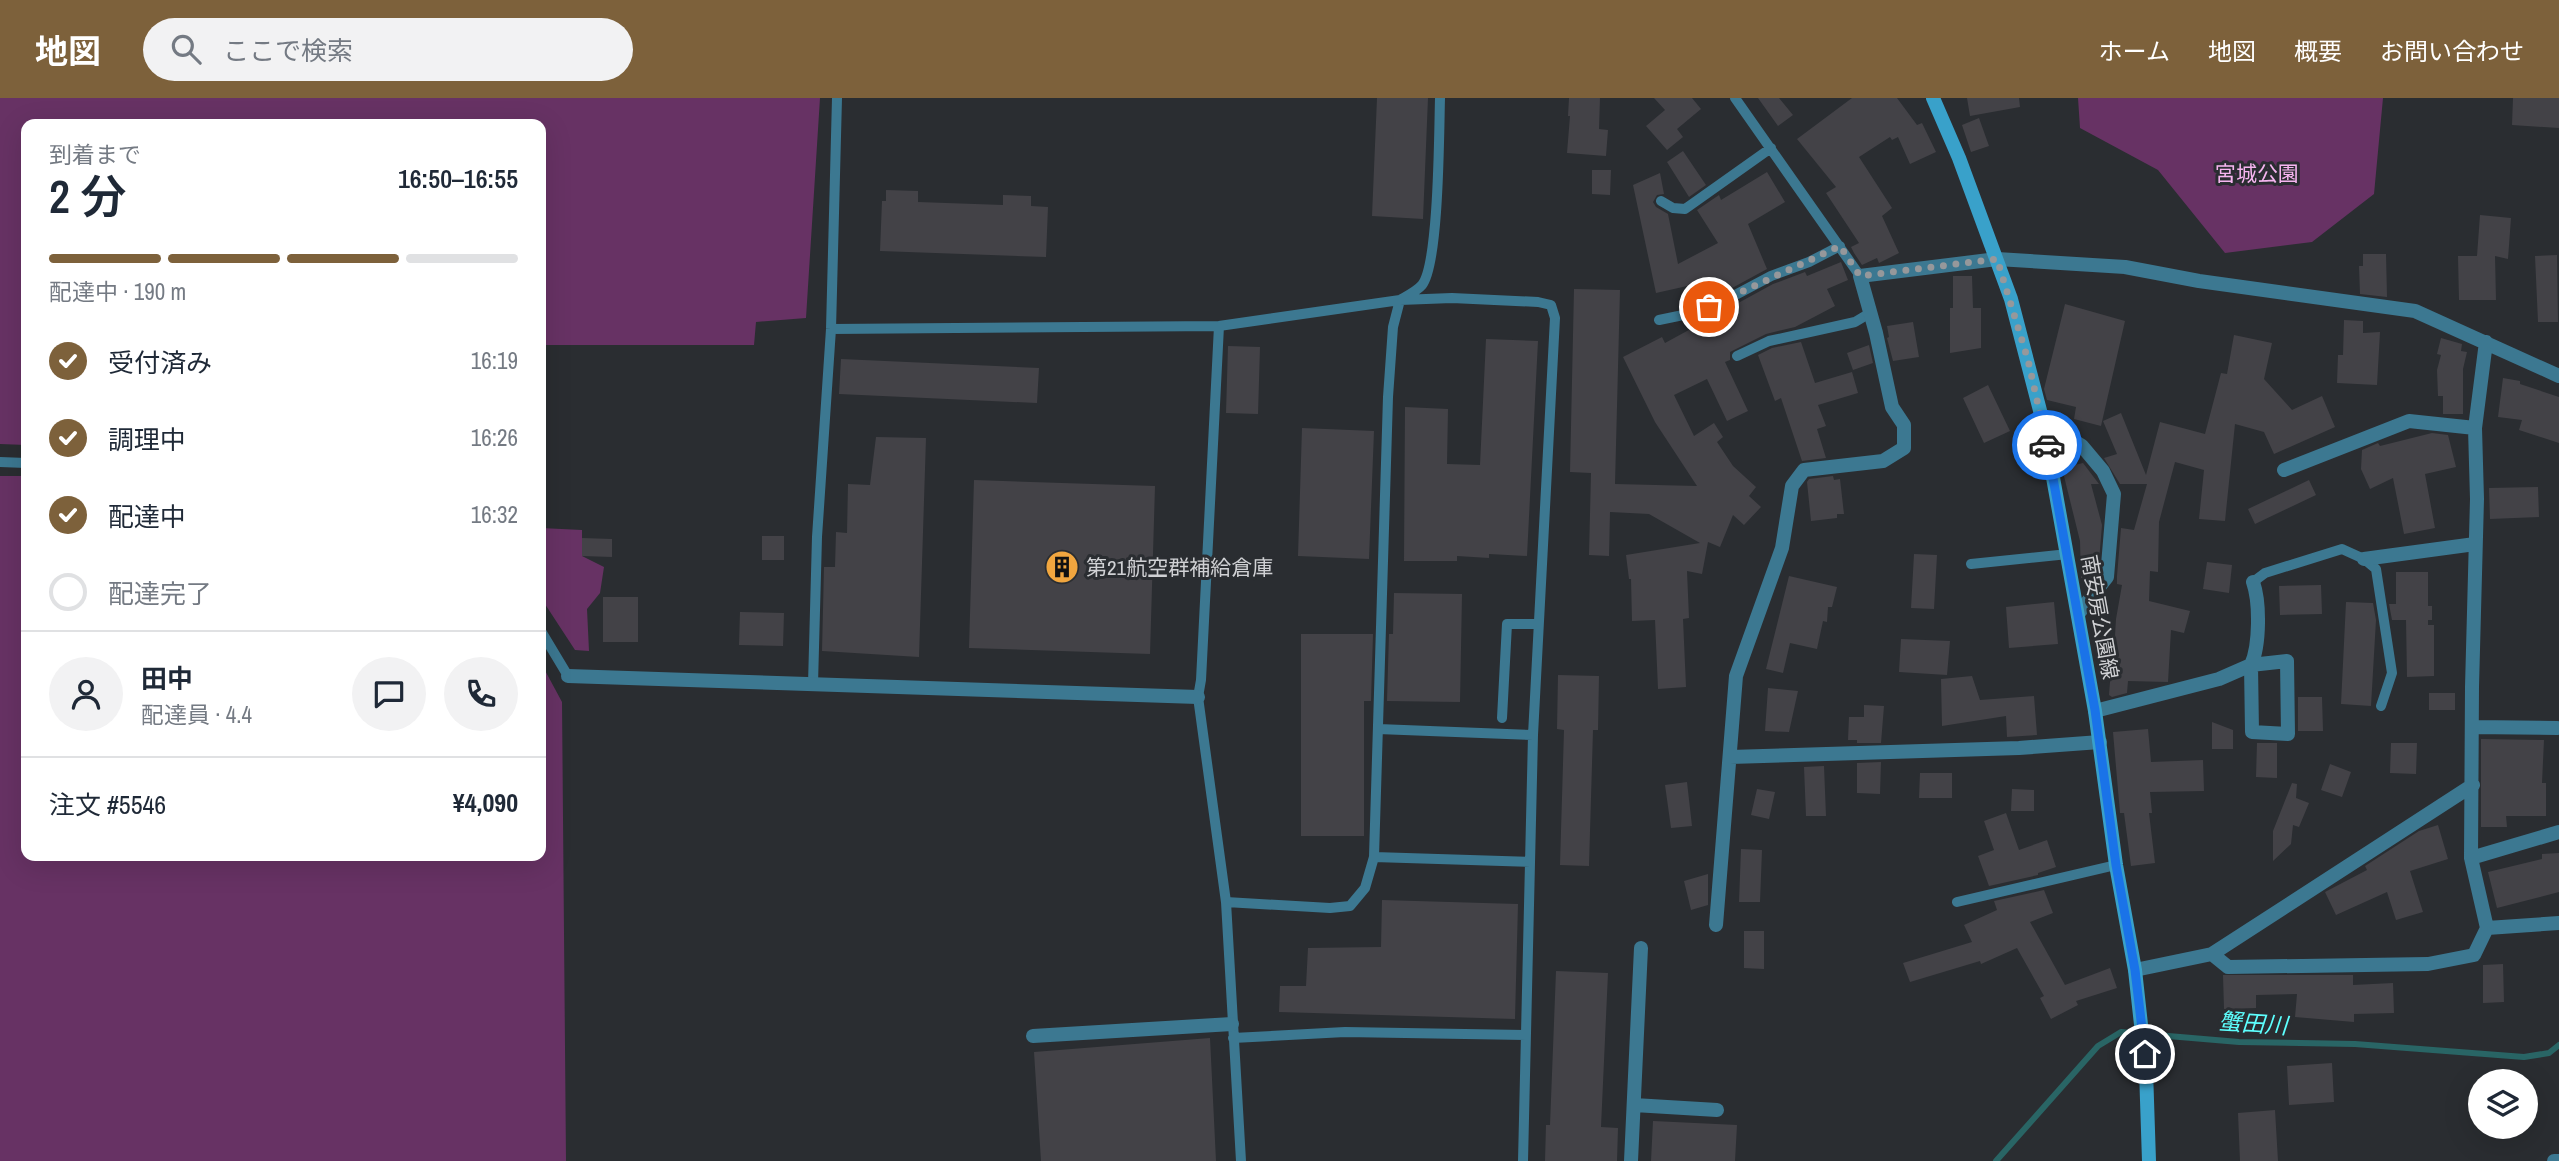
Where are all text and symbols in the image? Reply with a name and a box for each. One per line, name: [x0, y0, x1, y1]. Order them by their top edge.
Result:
search box: [143, 18, 633, 81]
text: 地図: [35, 29, 101, 73]
icon: search: [167, 30, 205, 68]
text: ここで検索: [223, 33, 353, 68]
text: ホーム: [2099, 35, 2170, 67]
text: 地図: [2208, 35, 2256, 67]
text: 概要: [2294, 35, 2342, 67]
text: お問い合わせ: [2380, 35, 2524, 67]
text: 到着まで: [49, 139, 141, 170]
park label: 宮城公園: [2215, 159, 2299, 188]
text: 16:50–16:55: [398, 161, 518, 196]
text: 2 分: [49, 165, 126, 227]
text: 配達中 · 190 m: [49, 276, 186, 307]
pin: [1679, 277, 1739, 337]
icon: bag: [1690, 288, 1728, 326]
icon: check: [49, 342, 87, 380]
text: 受付済み: [108, 345, 212, 380]
text: 16:19: [471, 345, 518, 376]
courier: [2012, 410, 2082, 480]
icon: check: [49, 419, 87, 457]
text: 調理中: [108, 422, 186, 457]
text: 16:26: [471, 422, 518, 453]
icon: car: [2028, 426, 2066, 464]
icon: check: [49, 496, 87, 534]
text: 配達中: [108, 499, 186, 534]
text: 16:32: [471, 499, 518, 530]
building icon: 第21航空群補給倉庫: [1043, 548, 1081, 586]
street label: 南安房公園線: [2075, 552, 2125, 682]
place label: 第21航空群補給倉庫: [1086, 553, 1273, 582]
text: 配達完了: [108, 576, 212, 611]
button: person: [49, 657, 123, 731]
button: chat: [352, 657, 426, 731]
button: phone: [444, 657, 518, 731]
text: 田中: [141, 661, 193, 696]
text: 配達員 · 4.4: [141, 699, 252, 730]
text: ¥4,090: [453, 785, 518, 820]
text: 注文 #5546: [49, 787, 166, 822]
water label: 蟹田川: [2218, 1005, 2291, 1041]
pin: [2115, 1024, 2175, 1084]
icon: home: [2126, 1035, 2164, 1073]
map controls: [2468, 1069, 2538, 1139]
button: layers: [2468, 1069, 2538, 1139]

